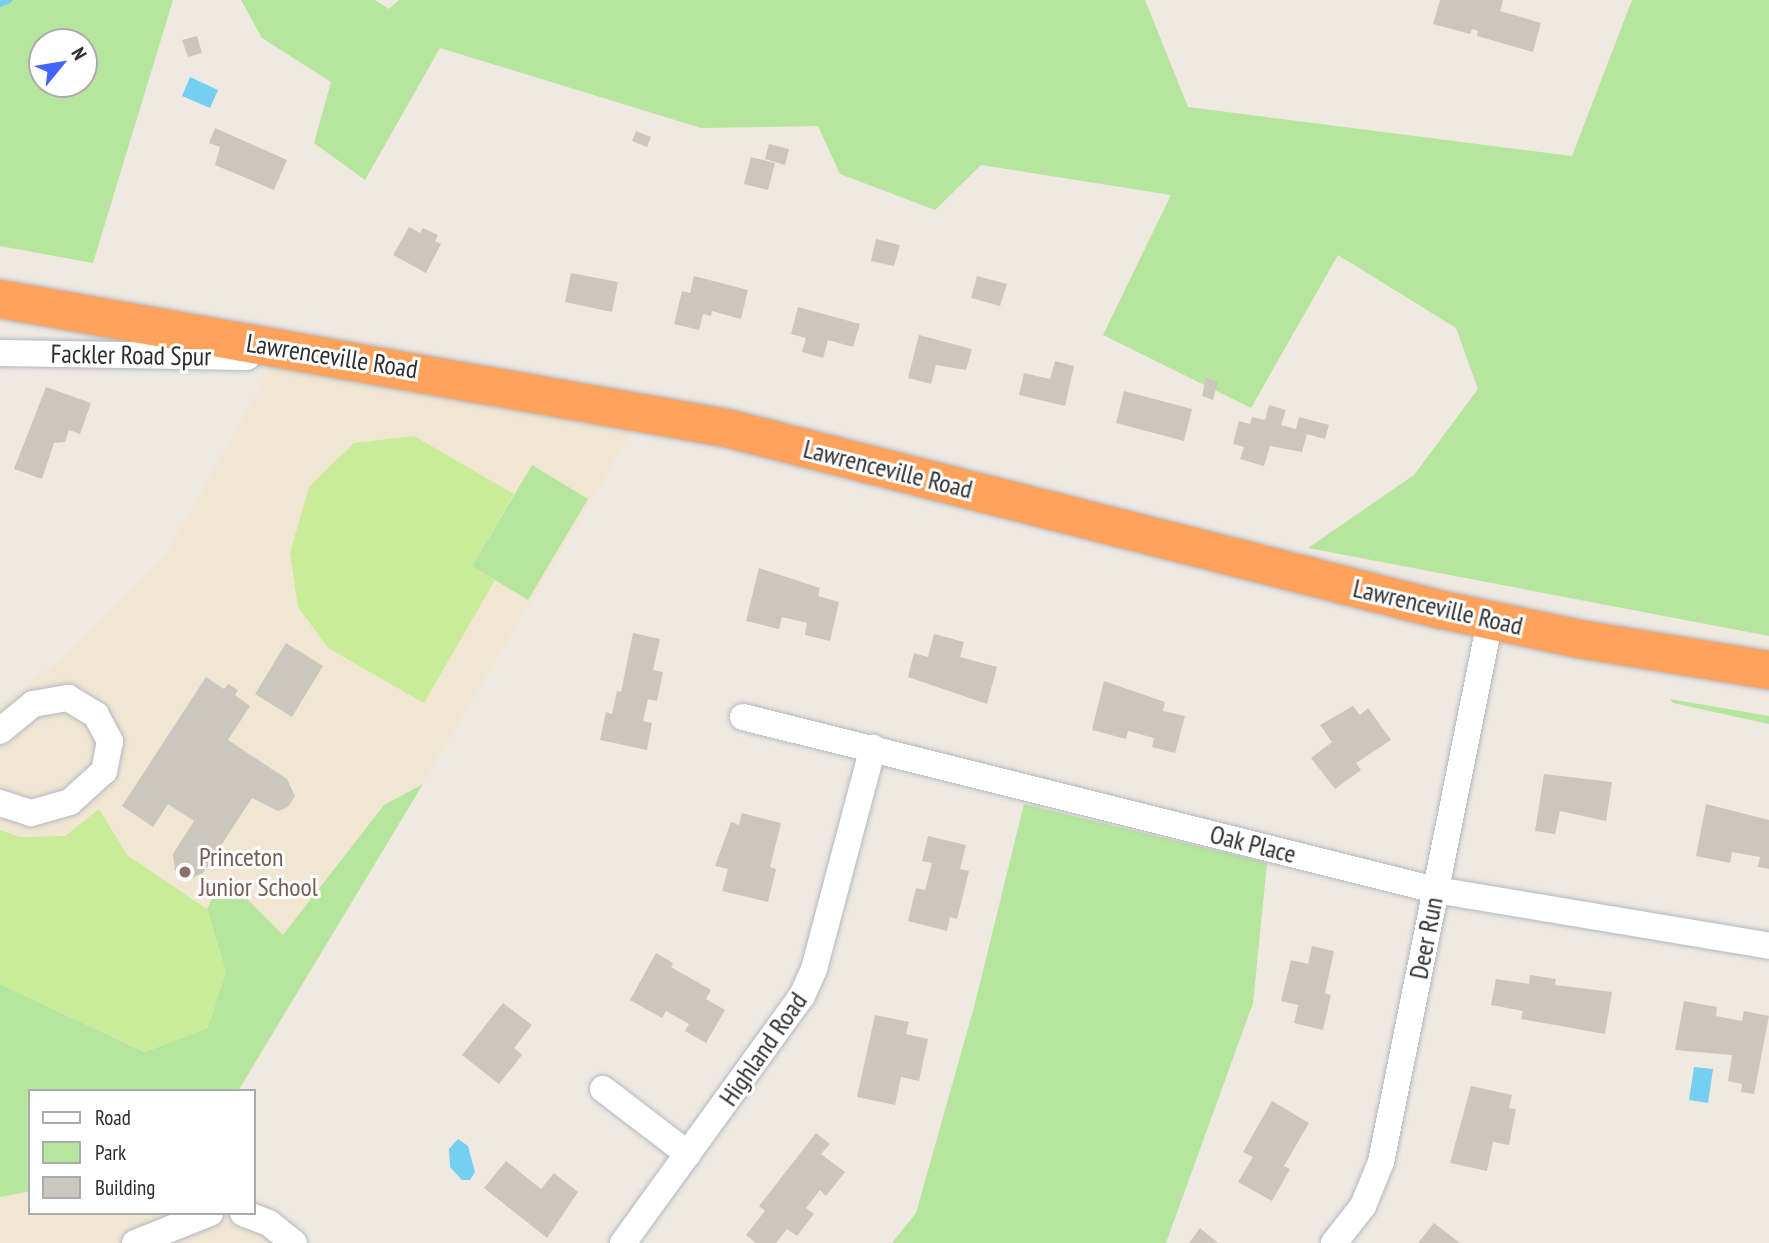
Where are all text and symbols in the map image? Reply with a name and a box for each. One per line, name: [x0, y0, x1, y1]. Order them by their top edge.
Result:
north arrow: [28, 28, 98, 98]
text: N: [66, 43, 92, 64]
street label: Lawrenceville Road: [244, 327, 420, 385]
street label: Fackler Road Spur: [50, 338, 212, 372]
street label: Lawrenceville Road: [800, 433, 976, 505]
street label: Lawrenceville Road: [1350, 572, 1526, 642]
street label: Oak Place: [1207, 818, 1299, 870]
place label: Princeton Junior School: [199, 841, 318, 903]
marker: Princeton Junior School: [177, 864, 193, 880]
street label: Deer Run: [1403, 894, 1449, 982]
street label: Highland Road: [713, 986, 813, 1112]
legend: [28, 1089, 256, 1215]
text: Road: [95, 1104, 131, 1131]
text: Park: [95, 1139, 126, 1166]
text: Building: [95, 1174, 155, 1201]

